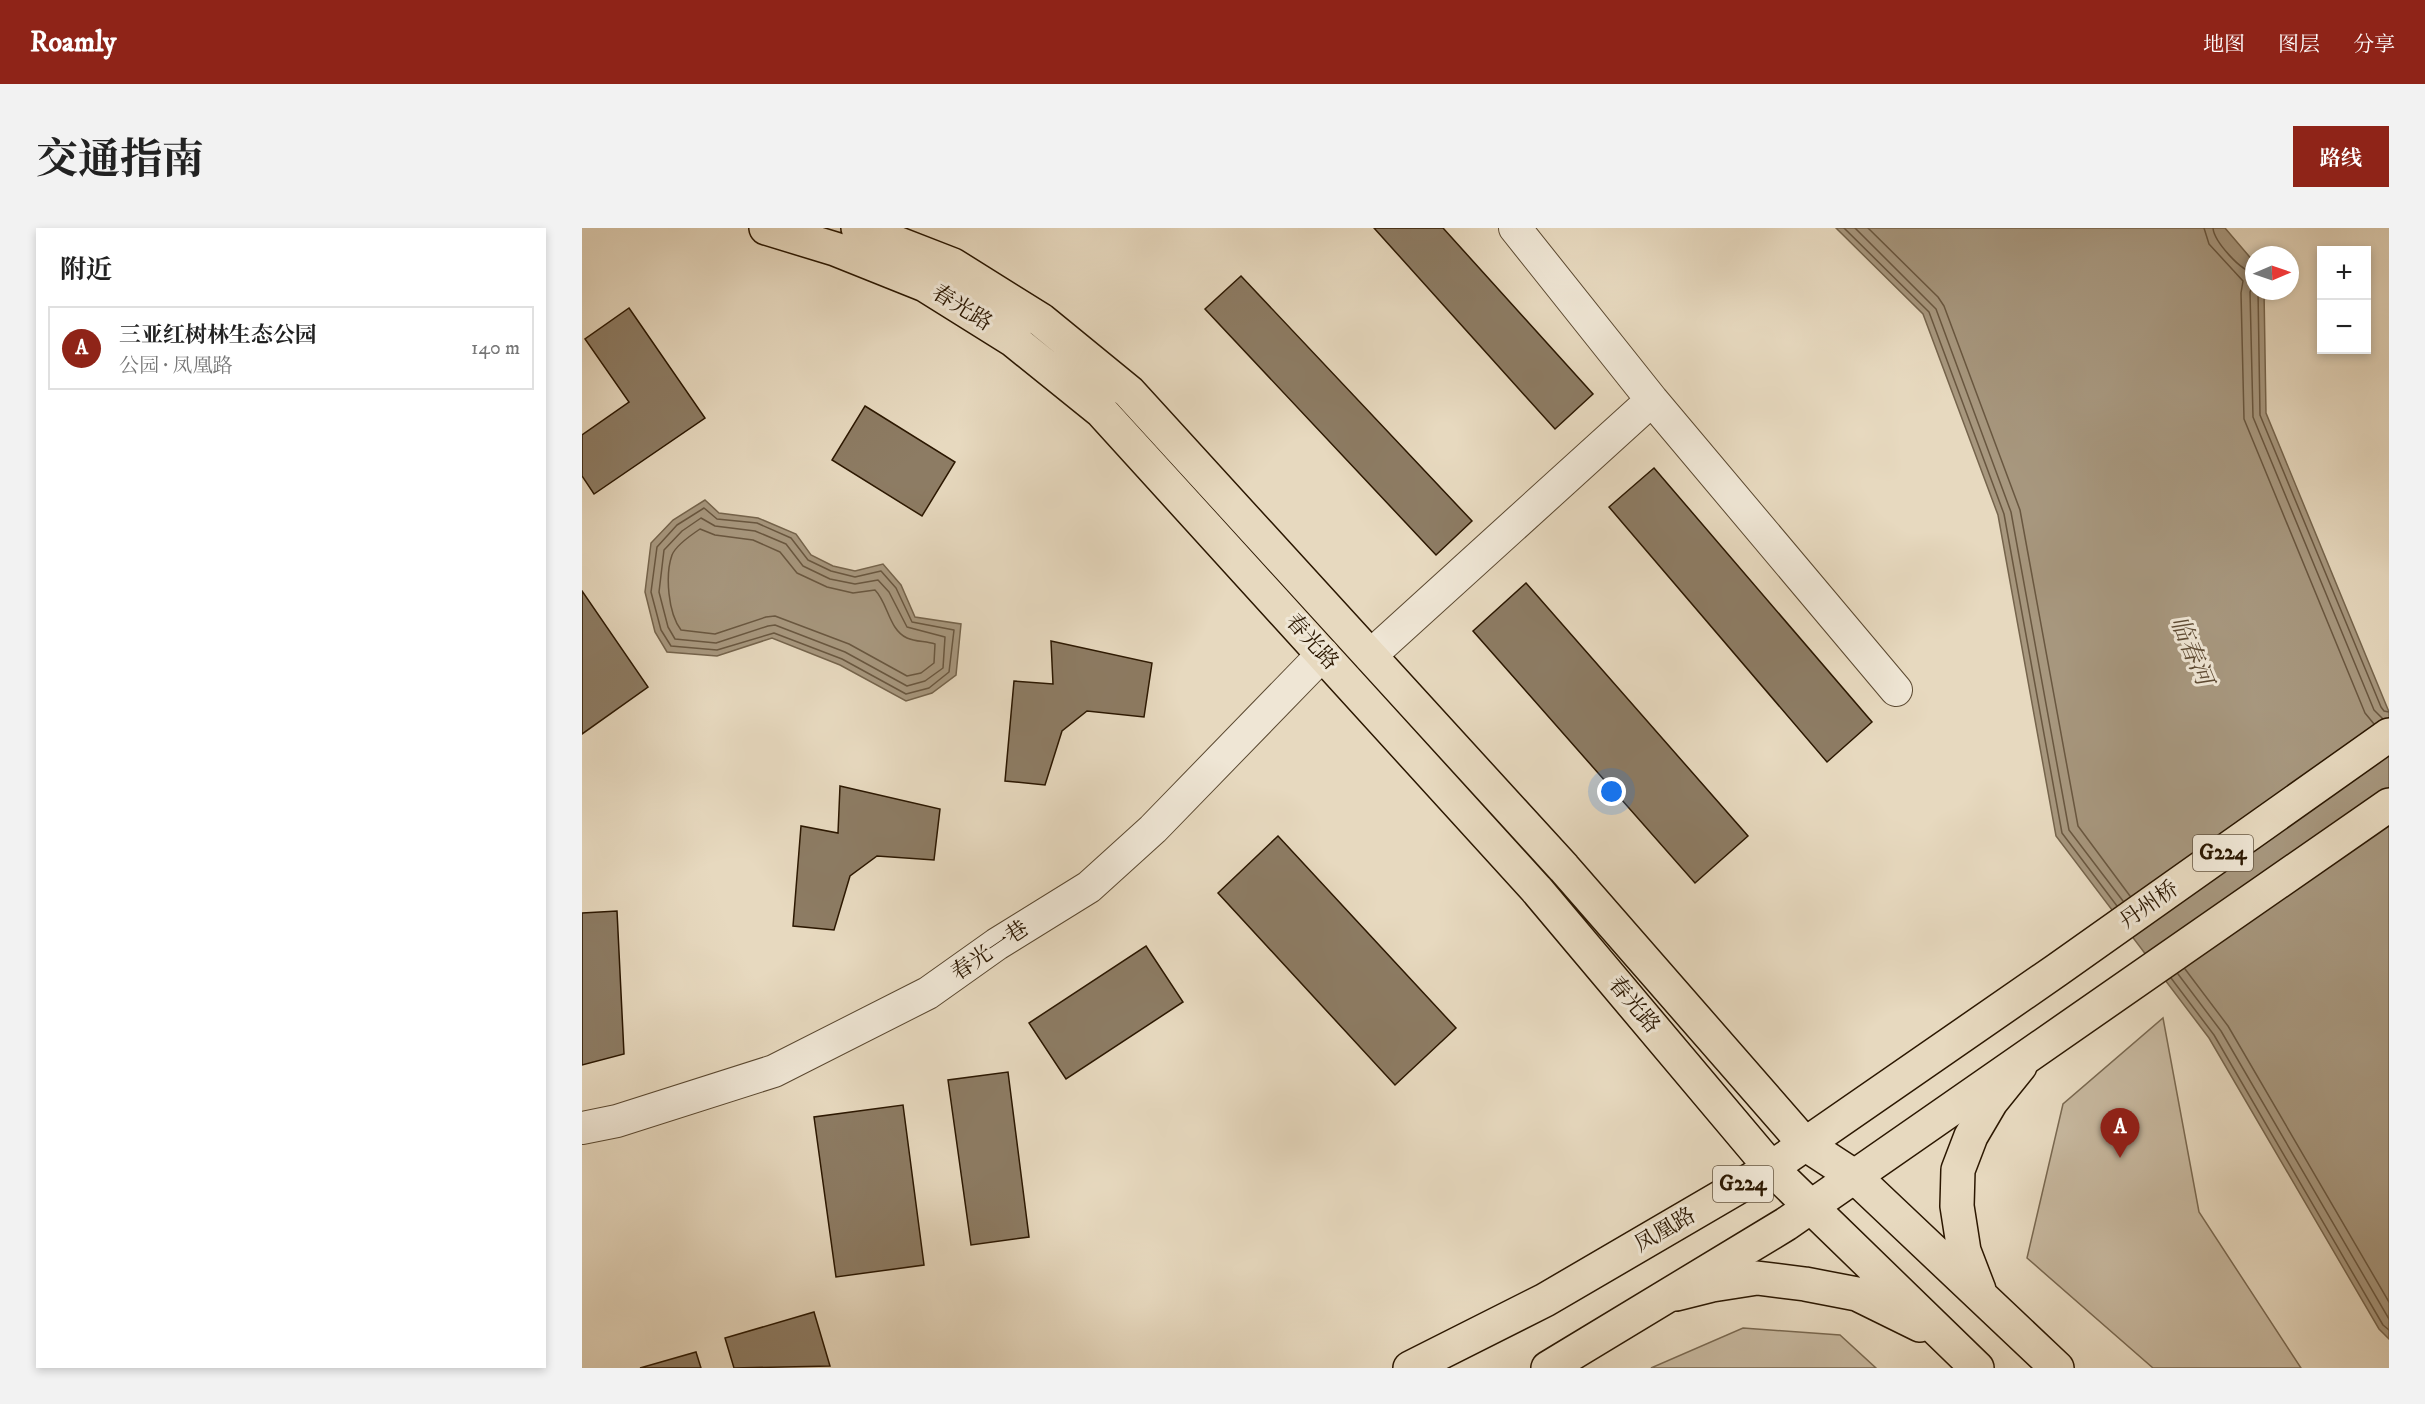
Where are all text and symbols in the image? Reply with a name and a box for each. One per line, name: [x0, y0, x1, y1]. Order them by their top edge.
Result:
text: Roamly: [30, 25, 116, 60]
text: 地图: [2203, 32, 2245, 58]
text: 图层: [2278, 32, 2320, 58]
text: 分享: [2353, 32, 2395, 58]
button: 路线: [2293, 126, 2389, 187]
text: 交通指南: [36, 135, 204, 187]
north arrow: [2245, 246, 2299, 300]
map controls: [2317, 246, 2371, 354]
button: +: [2317, 246, 2371, 300]
text: 附近: [60, 254, 112, 287]
street label: 春光路: [927, 279, 997, 337]
button: −: [2317, 300, 2371, 354]
text: 三亚红树林生态公园: [119, 322, 317, 349]
text: A: [75, 336, 88, 361]
text: 140 m: [471, 336, 520, 361]
text: 公园 · 凤凰路: [119, 354, 232, 379]
street label: 春光路: [1280, 608, 1344, 676]
water label: 临春河: [2163, 612, 2220, 694]
your location: [1597, 777, 1626, 806]
road number: G224: [2193, 835, 2253, 871]
street label: 丹州桥: [2114, 875, 2184, 935]
street label: 春光一巷: [946, 915, 1034, 987]
street label: 春光路: [1602, 971, 1666, 1039]
pin: A: [2100, 1108, 2140, 1158]
road number: G224: [1713, 1166, 1773, 1202]
street label: 凤凰路: [1630, 1202, 1700, 1258]

